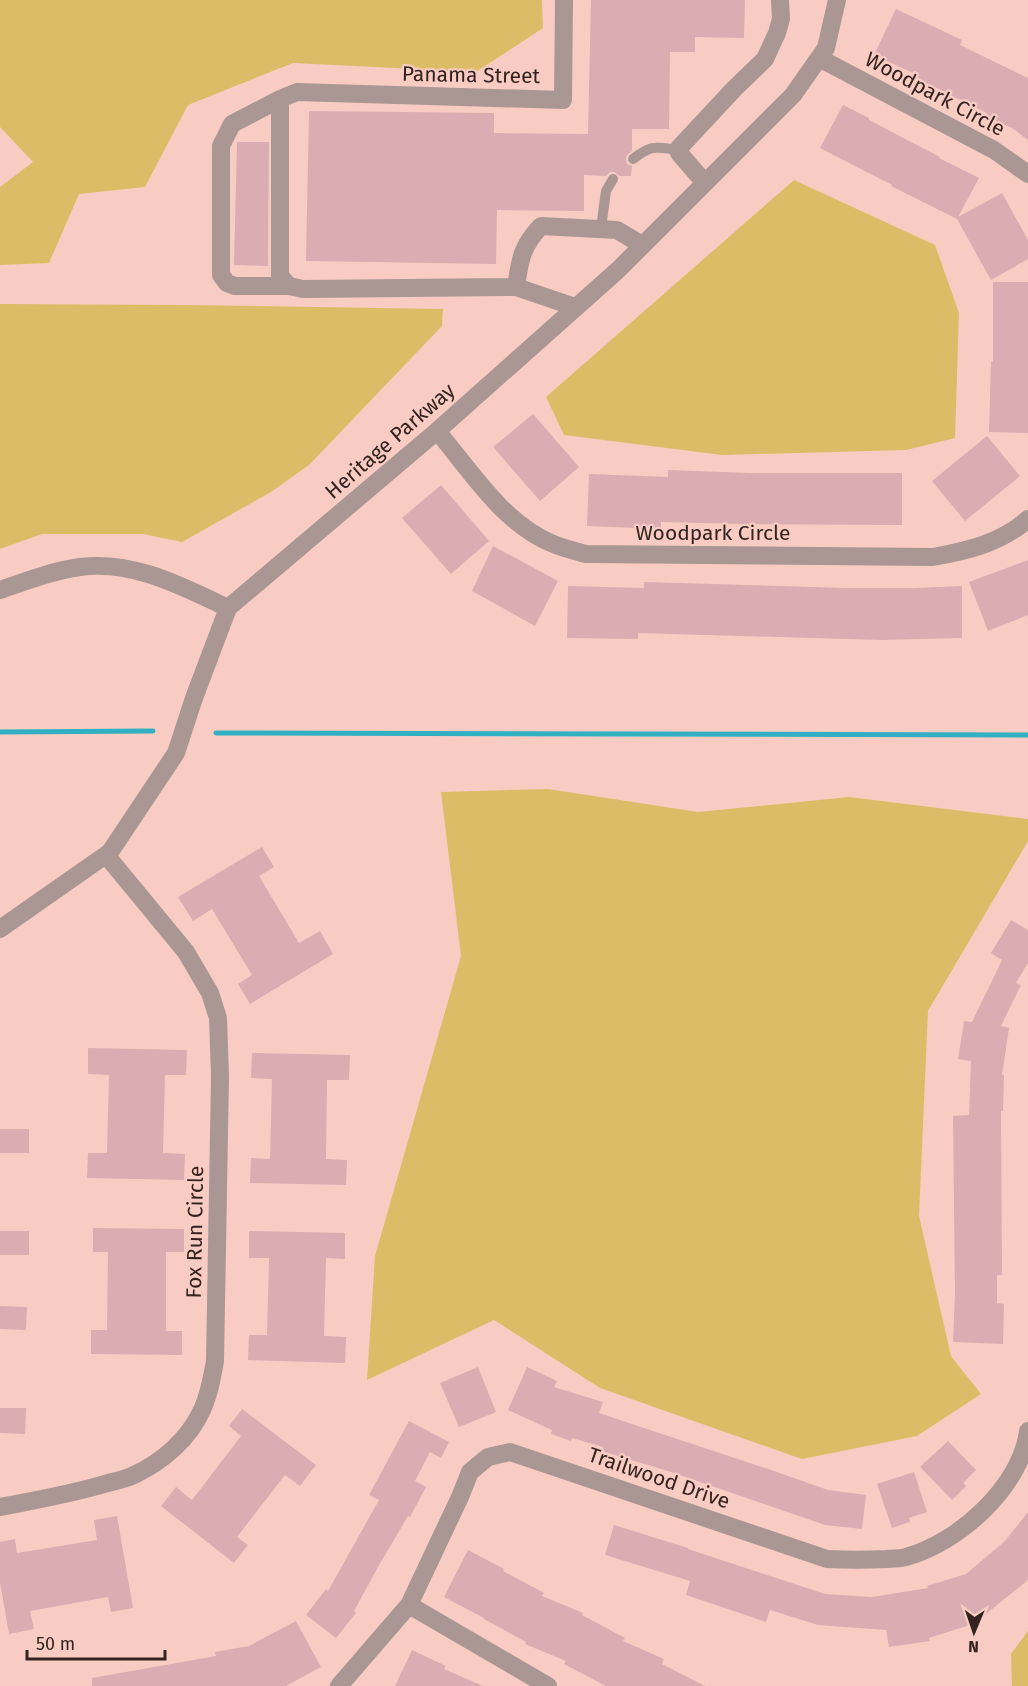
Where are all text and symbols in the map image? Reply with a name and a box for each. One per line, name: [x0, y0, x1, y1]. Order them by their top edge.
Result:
street label: Woodpark Circle: [860, 46, 1010, 142]
street label: Panama Street: [402, 61, 541, 89]
street label: Heritage Parkway: [320, 377, 461, 504]
street label: Woodpark Circle: [635, 520, 791, 546]
street label: Fox Run Circle: [181, 1165, 209, 1299]
street label: Trailwood Drive: [585, 1442, 733, 1514]
north arrow: [944, 1602, 1004, 1662]
scale bar: [27, 1623, 165, 1661]
text: 50 m: [36, 1633, 75, 1655]
text: N: [968, 1637, 979, 1656]

